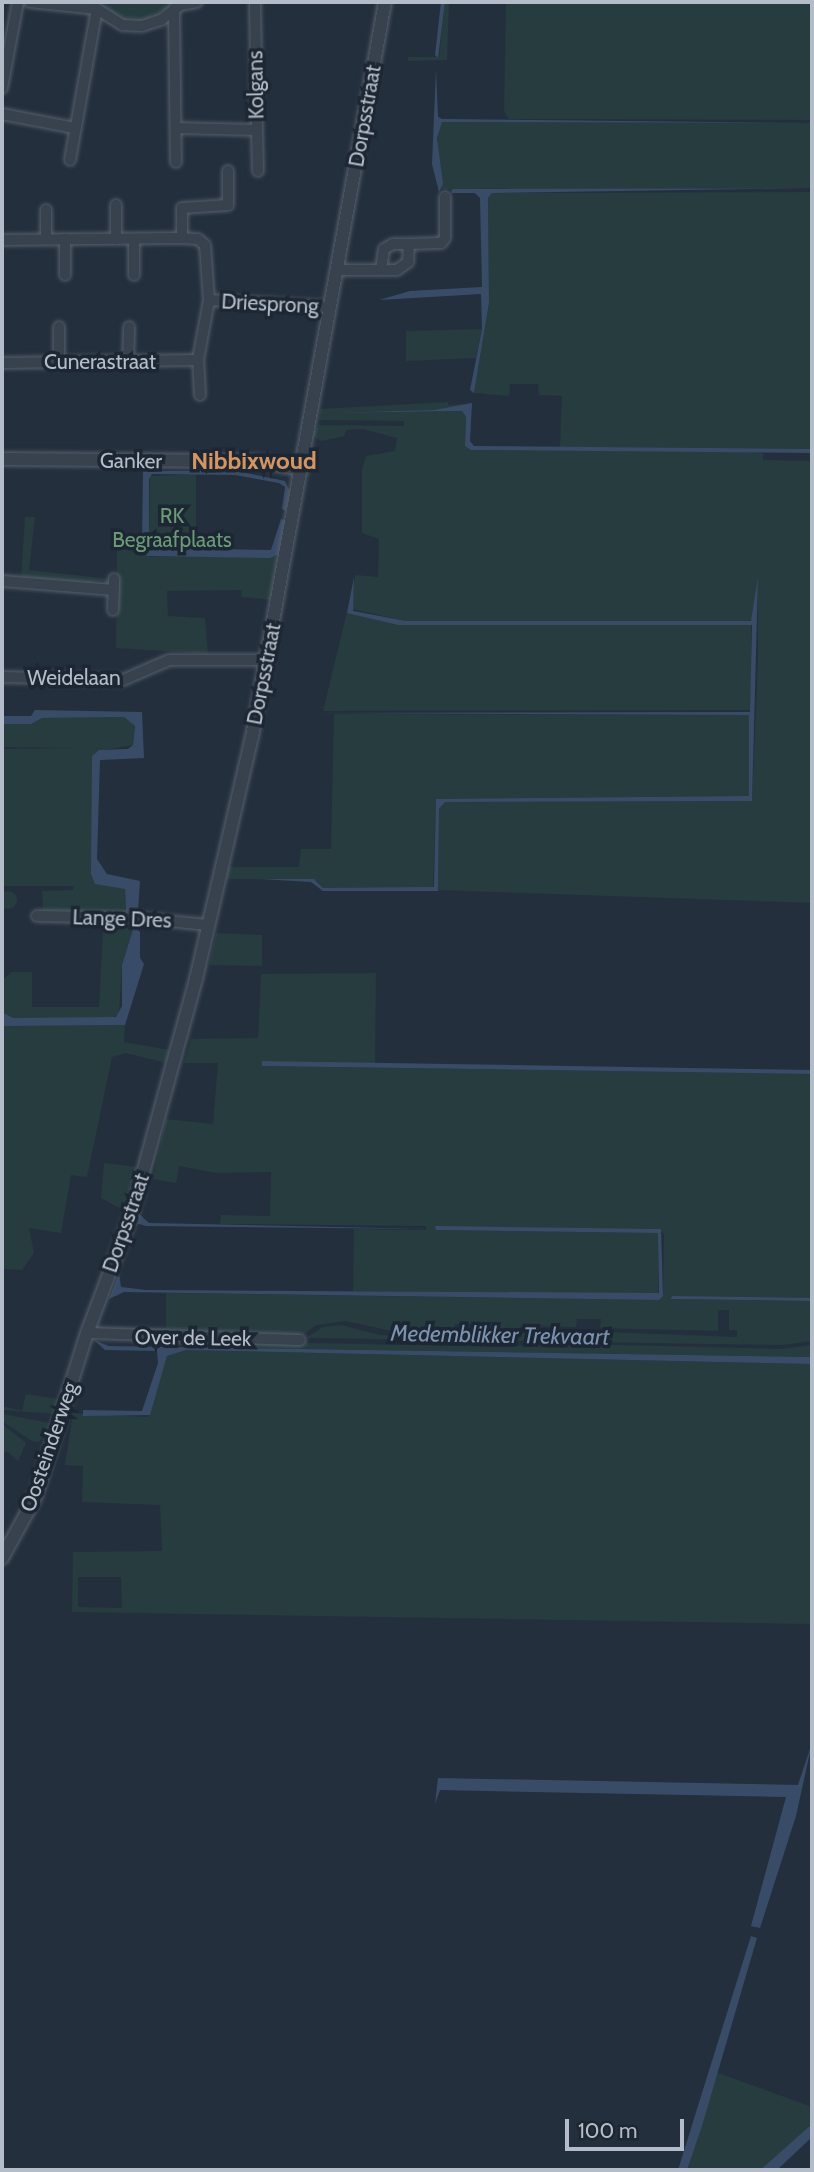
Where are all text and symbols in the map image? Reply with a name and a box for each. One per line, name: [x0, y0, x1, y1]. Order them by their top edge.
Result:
street label: Kolgans: [243, 50, 269, 120]
street label: Dorpsstraat: [344, 63, 386, 169]
street label: Driesprong: [221, 289, 319, 319]
street label: Cunerastraat: [44, 349, 156, 375]
district label: Nibbixwoud: [191, 447, 317, 475]
street label: Ganker: [100, 448, 162, 474]
park label: RK Begraafplaats: [112, 503, 232, 553]
street label: Dorpsstraat: [242, 621, 286, 727]
street label: Weidelaan: [27, 665, 121, 691]
street label: Lange Dres: [72, 905, 172, 933]
street label: Dorpsstraat: [97, 1170, 155, 1276]
water label: Medemblikker Trekvaart: [390, 1319, 610, 1351]
street label: Over de Leek: [134, 1324, 252, 1352]
street label: Oosteinderweg: [15, 1379, 83, 1515]
scale bar: [569, 2106, 688, 2150]
text: 100 m: [578, 2118, 637, 2143]

